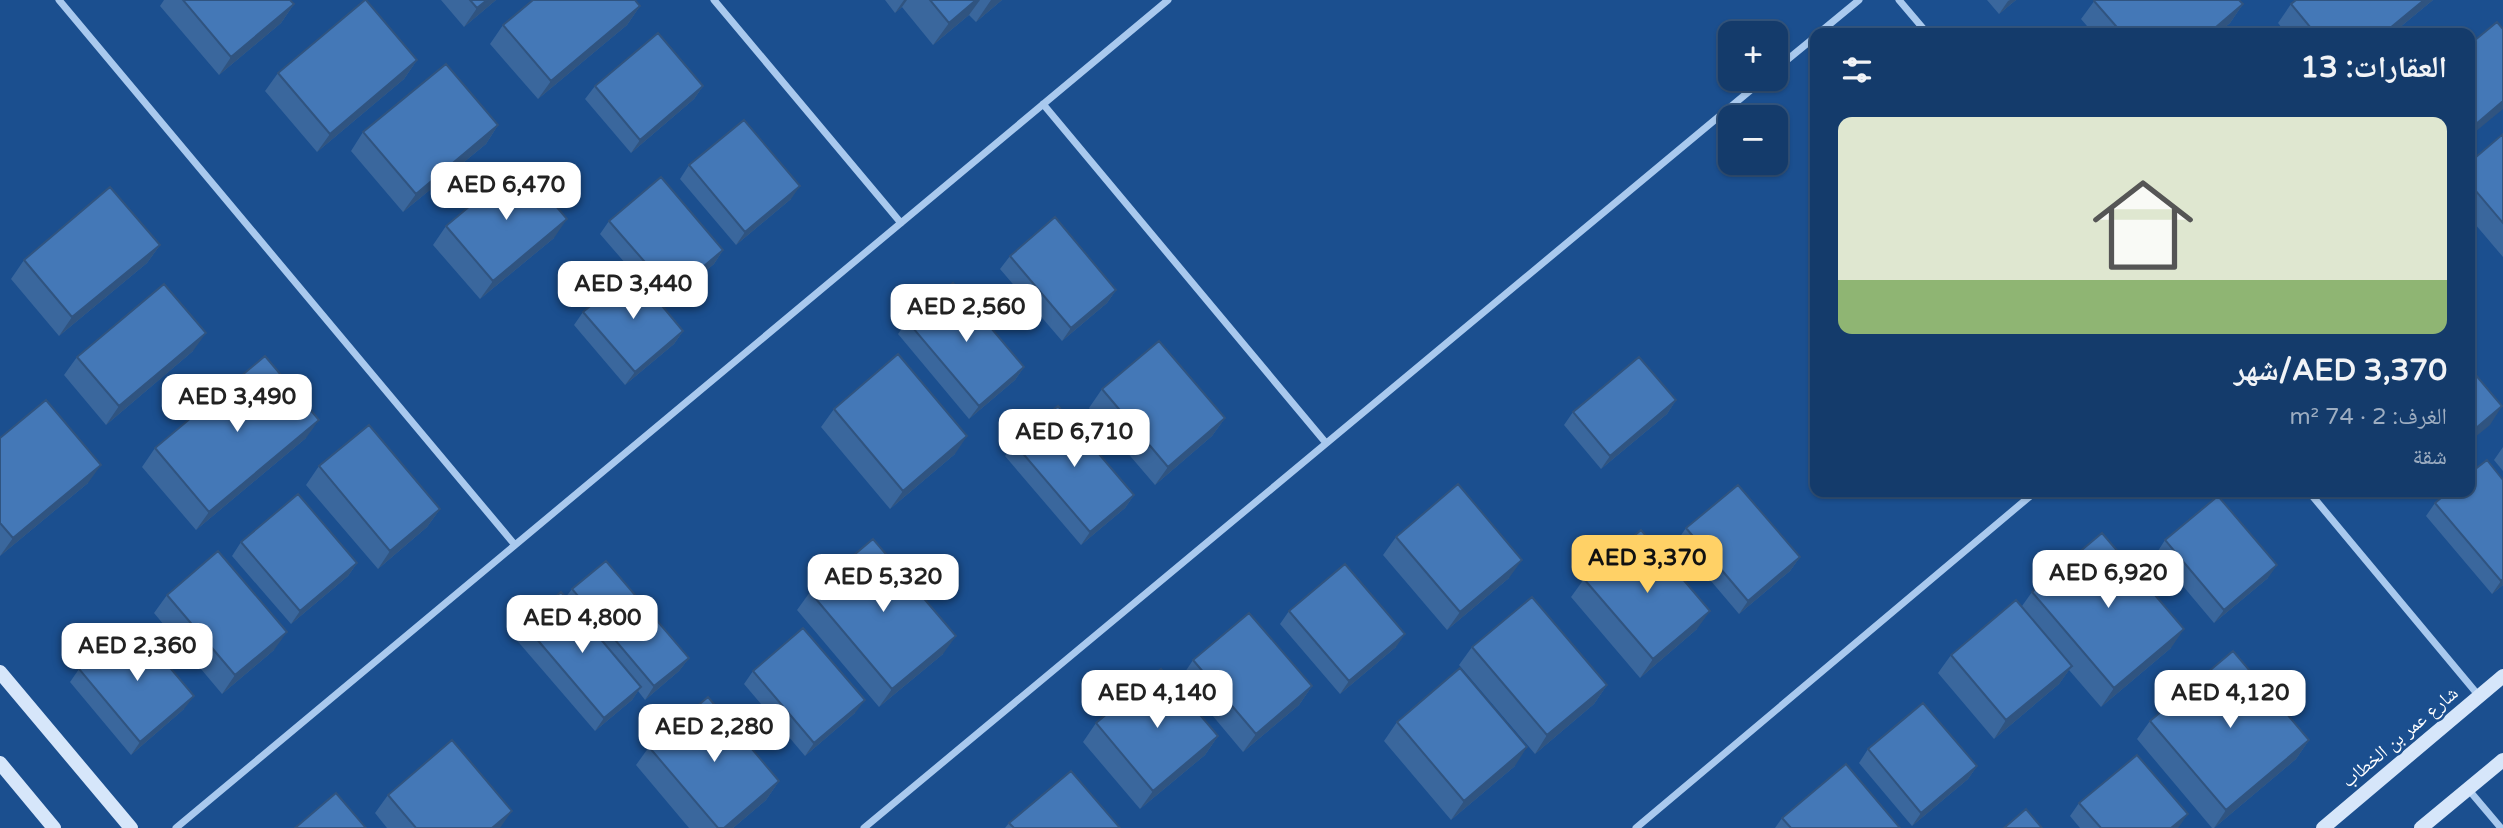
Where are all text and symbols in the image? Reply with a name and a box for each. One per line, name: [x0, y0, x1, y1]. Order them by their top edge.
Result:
map controls: [1718, 21, 1788, 175]
button: +: [1718, 21, 1788, 91]
text: العقارات: 13: [2300, 49, 2447, 86]
icon: filters: [1838, 51, 1876, 89]
button: −: [1718, 105, 1788, 175]
pin: AED 6,470: [426, 162, 586, 222]
icon: home: [2080, 162, 2206, 288]
text: AED 6,470: [447, 171, 565, 199]
pin: AED 3,440: [553, 262, 713, 321]
text: AED 3,440: [574, 270, 692, 298]
pin: AED 2,560: [886, 284, 1046, 344]
text: AED 2,560: [907, 293, 1025, 321]
text: AED 3,370/شهر: [2234, 352, 2447, 389]
pin: AED 3,490: [157, 374, 317, 434]
text: AED 3,490: [178, 383, 296, 411]
text: الغرف: 2 · 74 m²: [2289, 403, 2447, 431]
pin: AED 6,710: [994, 410, 1154, 469]
text: AED 6,710: [1015, 418, 1133, 446]
text: شقة: [2413, 443, 2447, 471]
pin: AED 3,370: [1567, 536, 1727, 595]
text: AED 3,370: [1588, 544, 1706, 572]
pin: AED 6,920: [2028, 550, 2188, 610]
pin: AED 5,320: [803, 554, 963, 614]
text: AED 6,920: [2049, 559, 2167, 587]
text: AED 5,320: [824, 563, 942, 591]
pin: AED 4,800: [502, 596, 662, 655]
text: AED 4,800: [523, 604, 641, 632]
pin: AED 2,360: [57, 624, 217, 683]
text: AED 2,360: [78, 632, 196, 660]
pin: AED 4,140: [1077, 670, 1237, 730]
pin: AED 4,120: [2150, 670, 2310, 730]
text: AED 4,140: [1098, 679, 1216, 707]
text: AED 4,120: [2171, 679, 2289, 707]
street label: شارع عمر بن الخطاب: [2337, 682, 2463, 792]
pin: AED 2,280: [634, 704, 794, 764]
text: AED 2,280: [655, 713, 773, 741]

